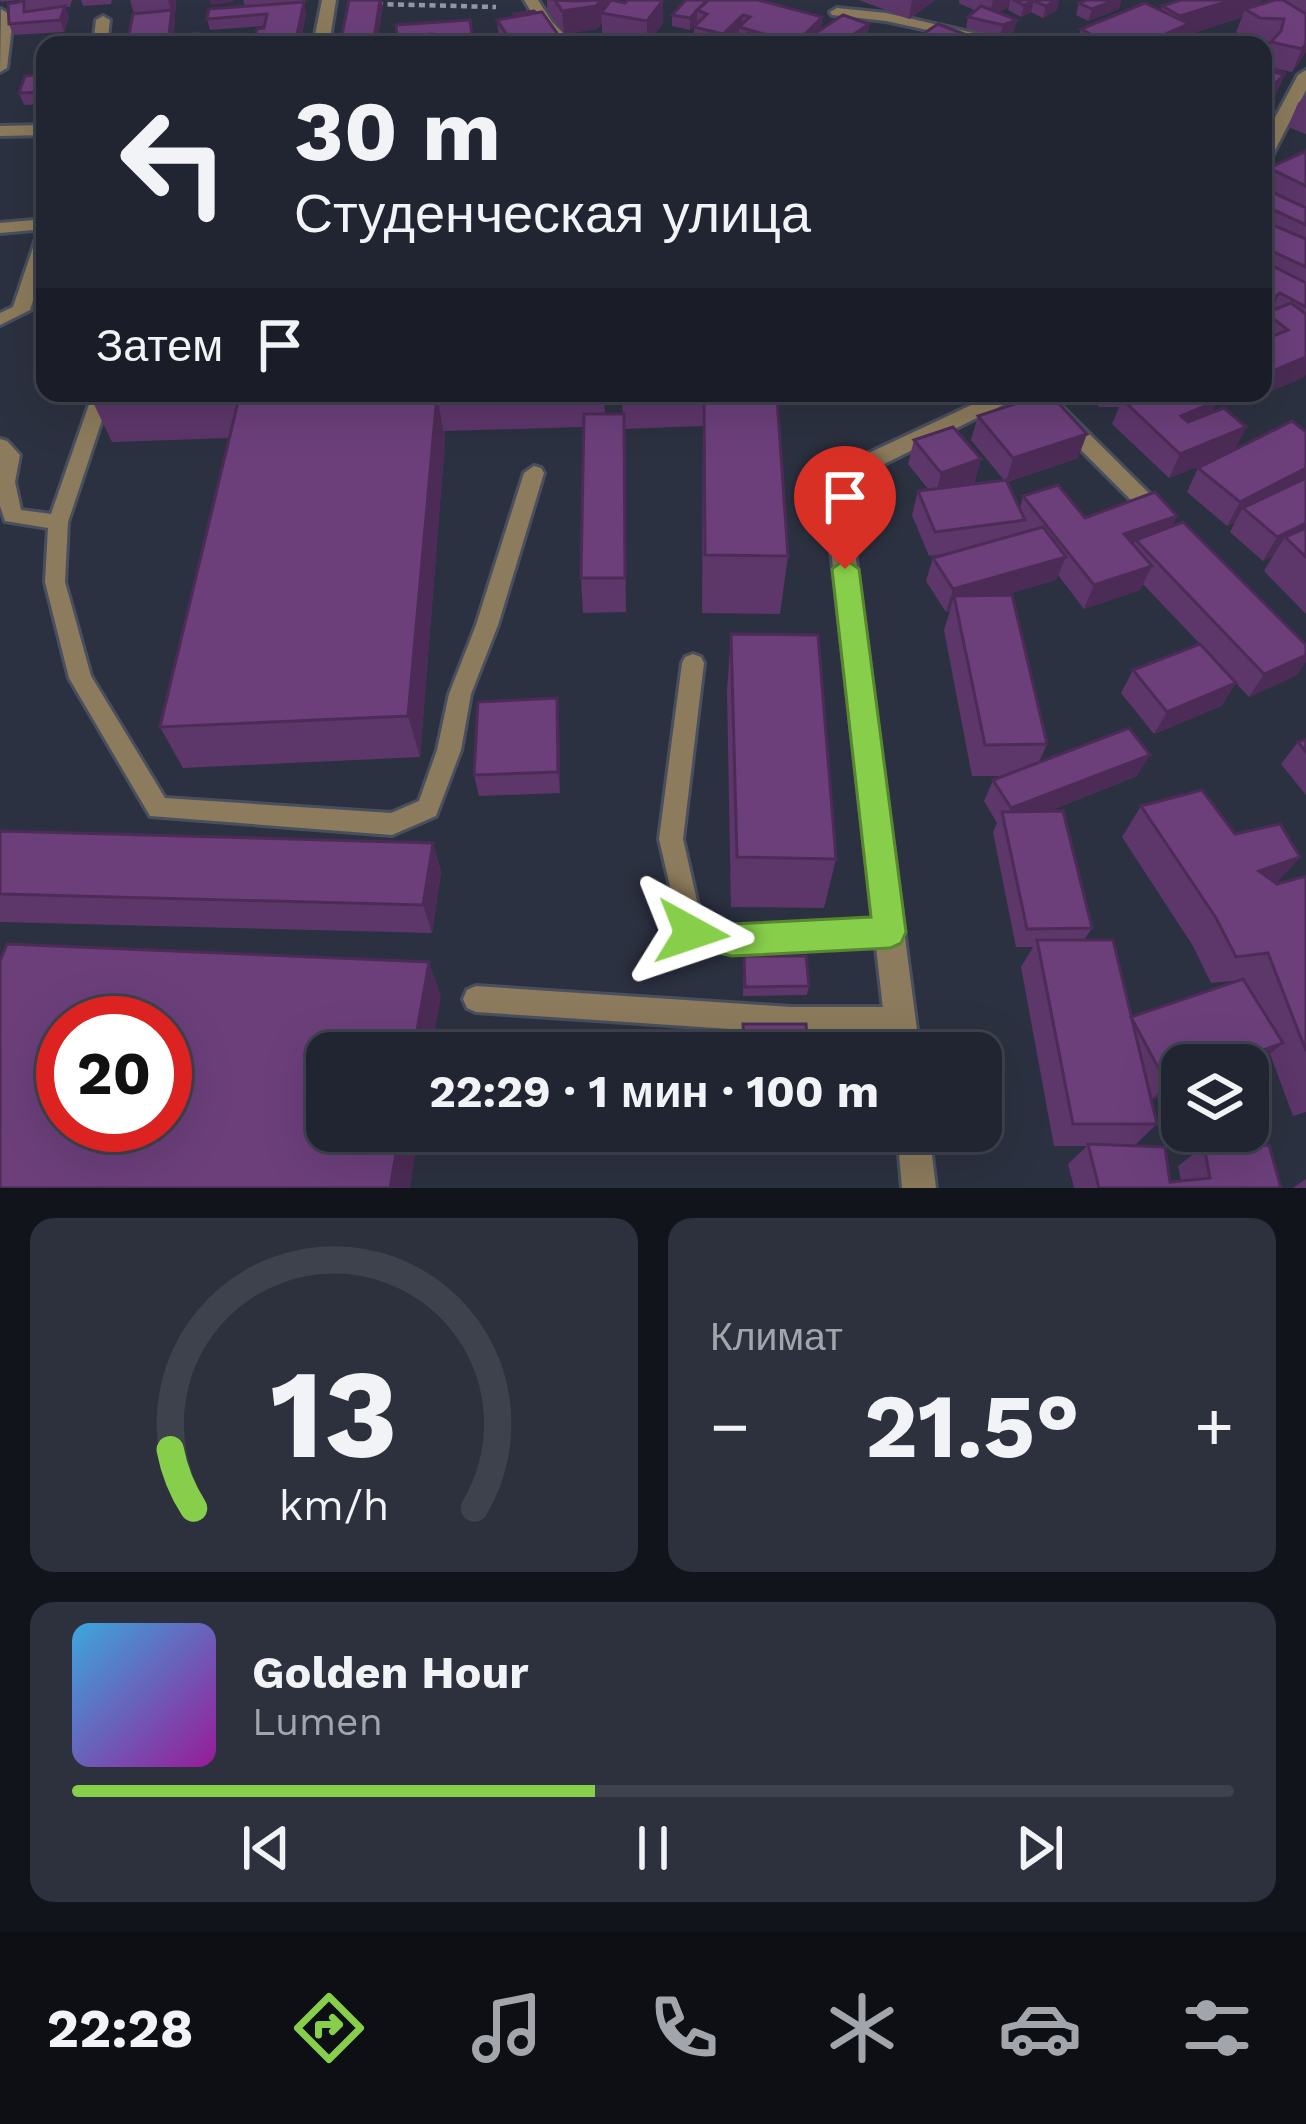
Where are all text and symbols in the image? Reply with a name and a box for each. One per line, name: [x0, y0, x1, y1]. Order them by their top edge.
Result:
text: 30 m: [294, 82, 501, 180]
icon: left: [96, 84, 252, 240]
text: Студенческая улица: [294, 182, 811, 245]
icon: arrive: [247, 312, 313, 378]
text: Затем: [96, 319, 223, 372]
pin: [794, 446, 896, 569]
icon: arrive: [812, 464, 878, 530]
position arrow: [629, 870, 755, 996]
speed limit sign: 20: [36, 996, 192, 1152]
map controls: [1161, 1044, 1269, 1152]
button: layers: [1161, 1044, 1269, 1152]
text: 22:29 · 1 мин · 100 m: [429, 1065, 879, 1118]
text: Климат: [710, 1314, 843, 1359]
text: 13: [270, 1341, 398, 1487]
text: 21.5°: [864, 1373, 1080, 1479]
text: −: [710, 1388, 750, 1465]
text: +: [1194, 1388, 1234, 1465]
text: km/h: [279, 1480, 389, 1530]
text: Golden Hour: [252, 1646, 529, 1699]
text: Lumen: [252, 1699, 383, 1744]
icon: previous: [233, 1815, 299, 1881]
icon: pause: [620, 1815, 686, 1881]
icon: next: [1007, 1815, 1073, 1881]
icon: directions: [287, 1986, 371, 2070]
icon: music: [465, 1986, 549, 2070]
icon: phone: [642, 1986, 726, 2070]
icon: climate: [820, 1986, 904, 2070]
icon: car: [998, 1986, 1082, 2070]
icon: filters: [1175, 1986, 1259, 2070]
text: 22:28: [47, 1997, 194, 2060]

